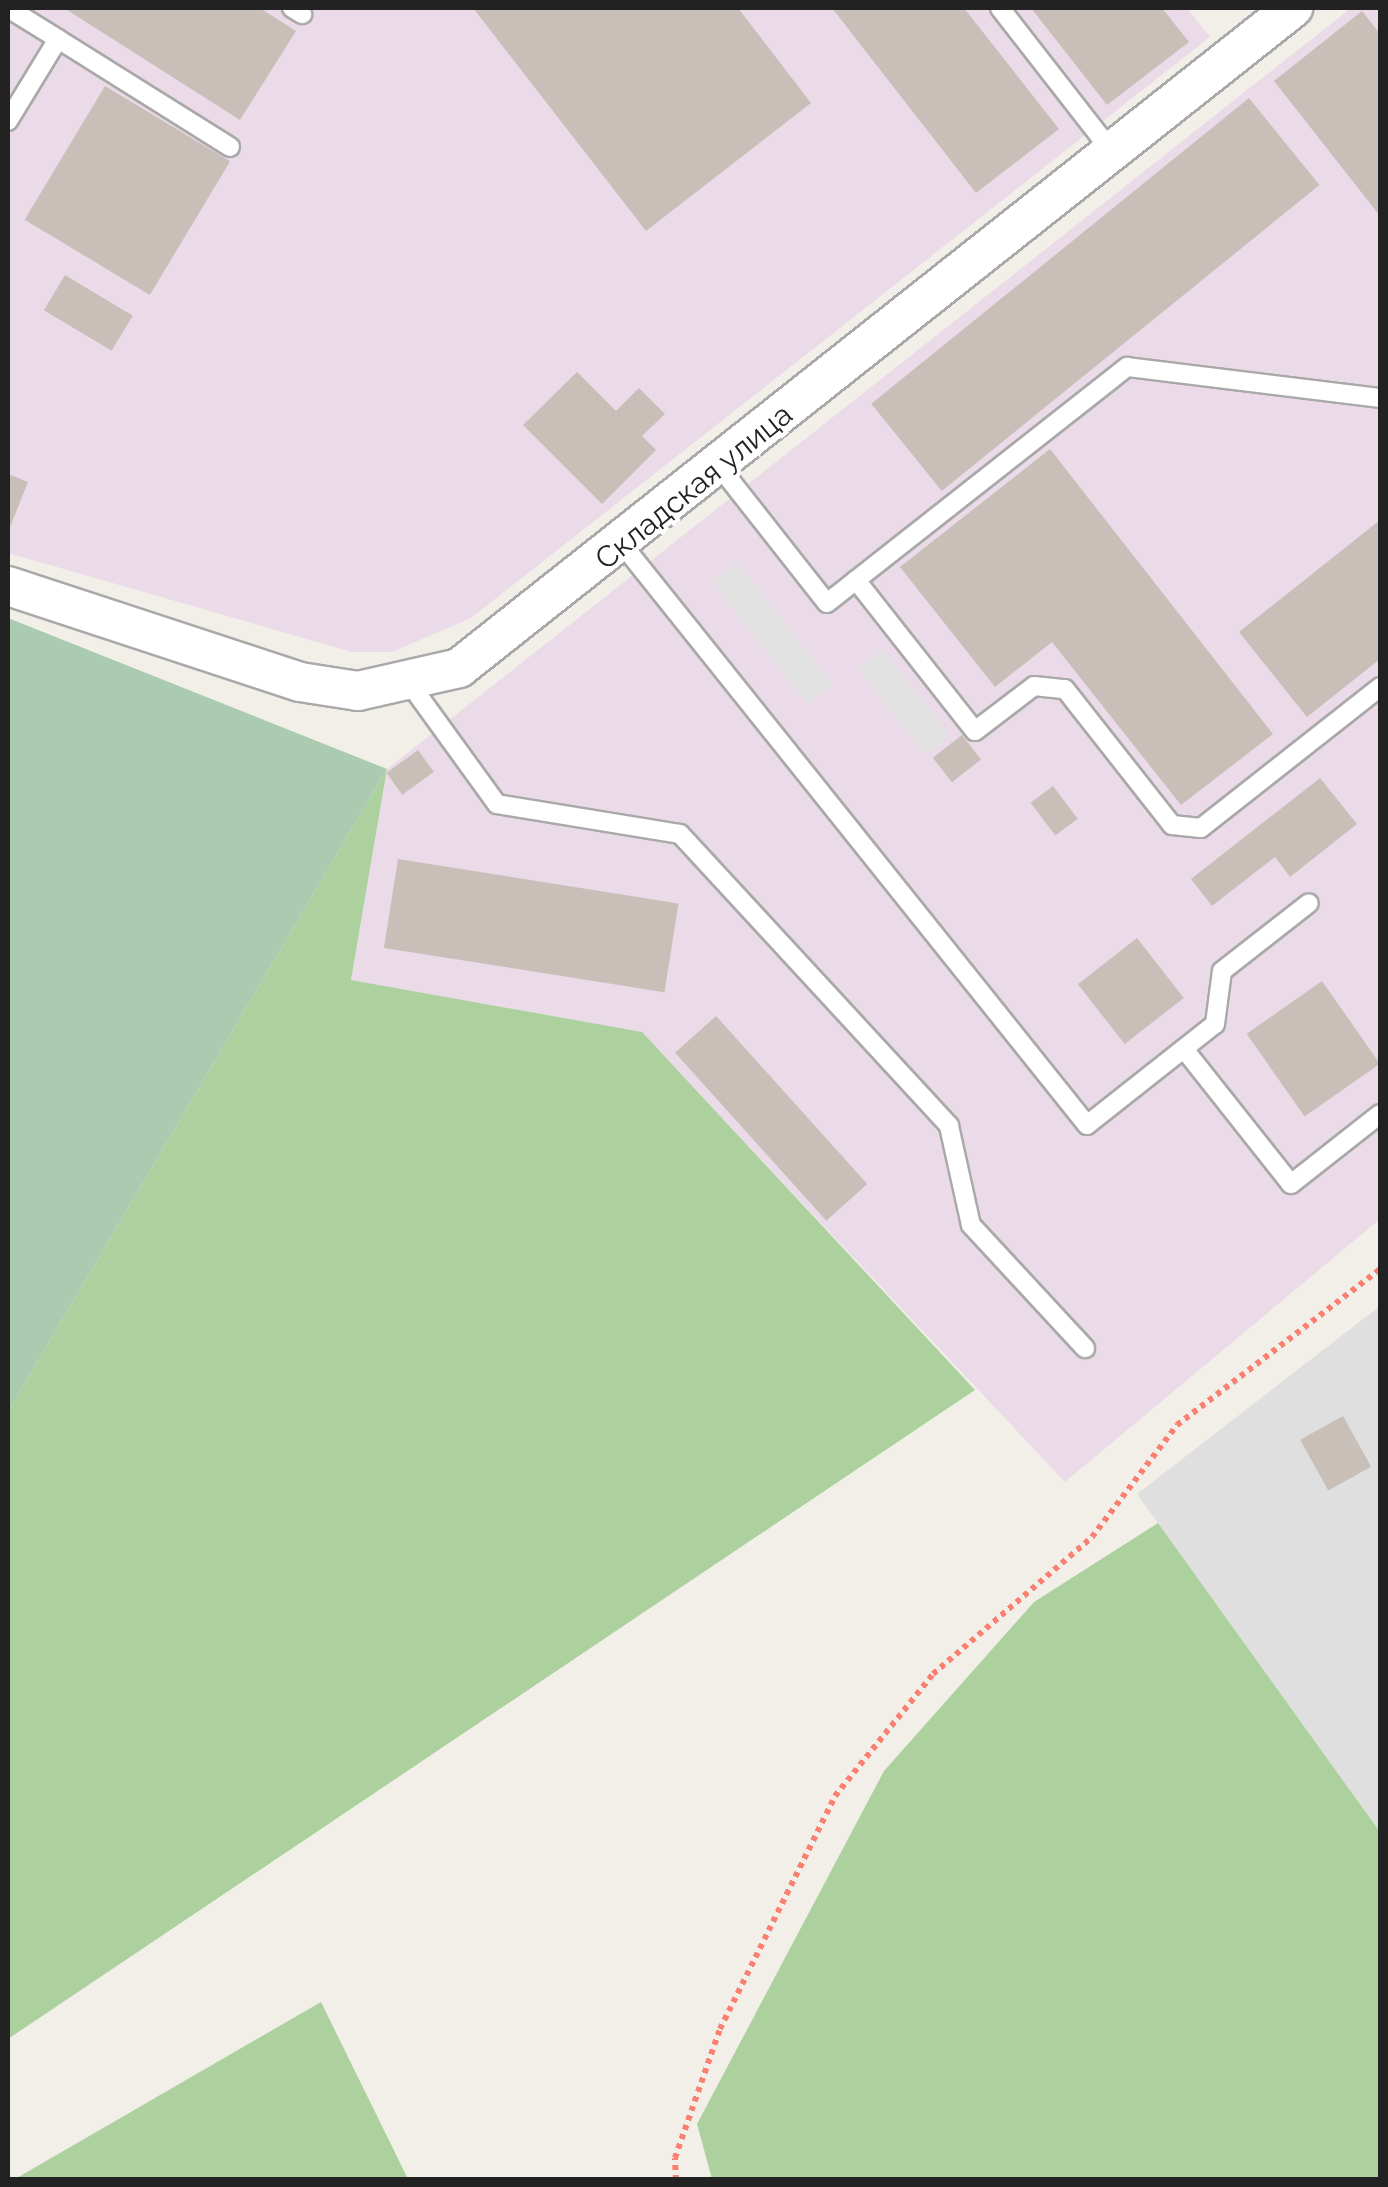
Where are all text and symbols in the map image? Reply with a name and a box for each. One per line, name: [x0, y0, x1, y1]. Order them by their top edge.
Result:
street label: Складская улица: [588, 396, 800, 578]

